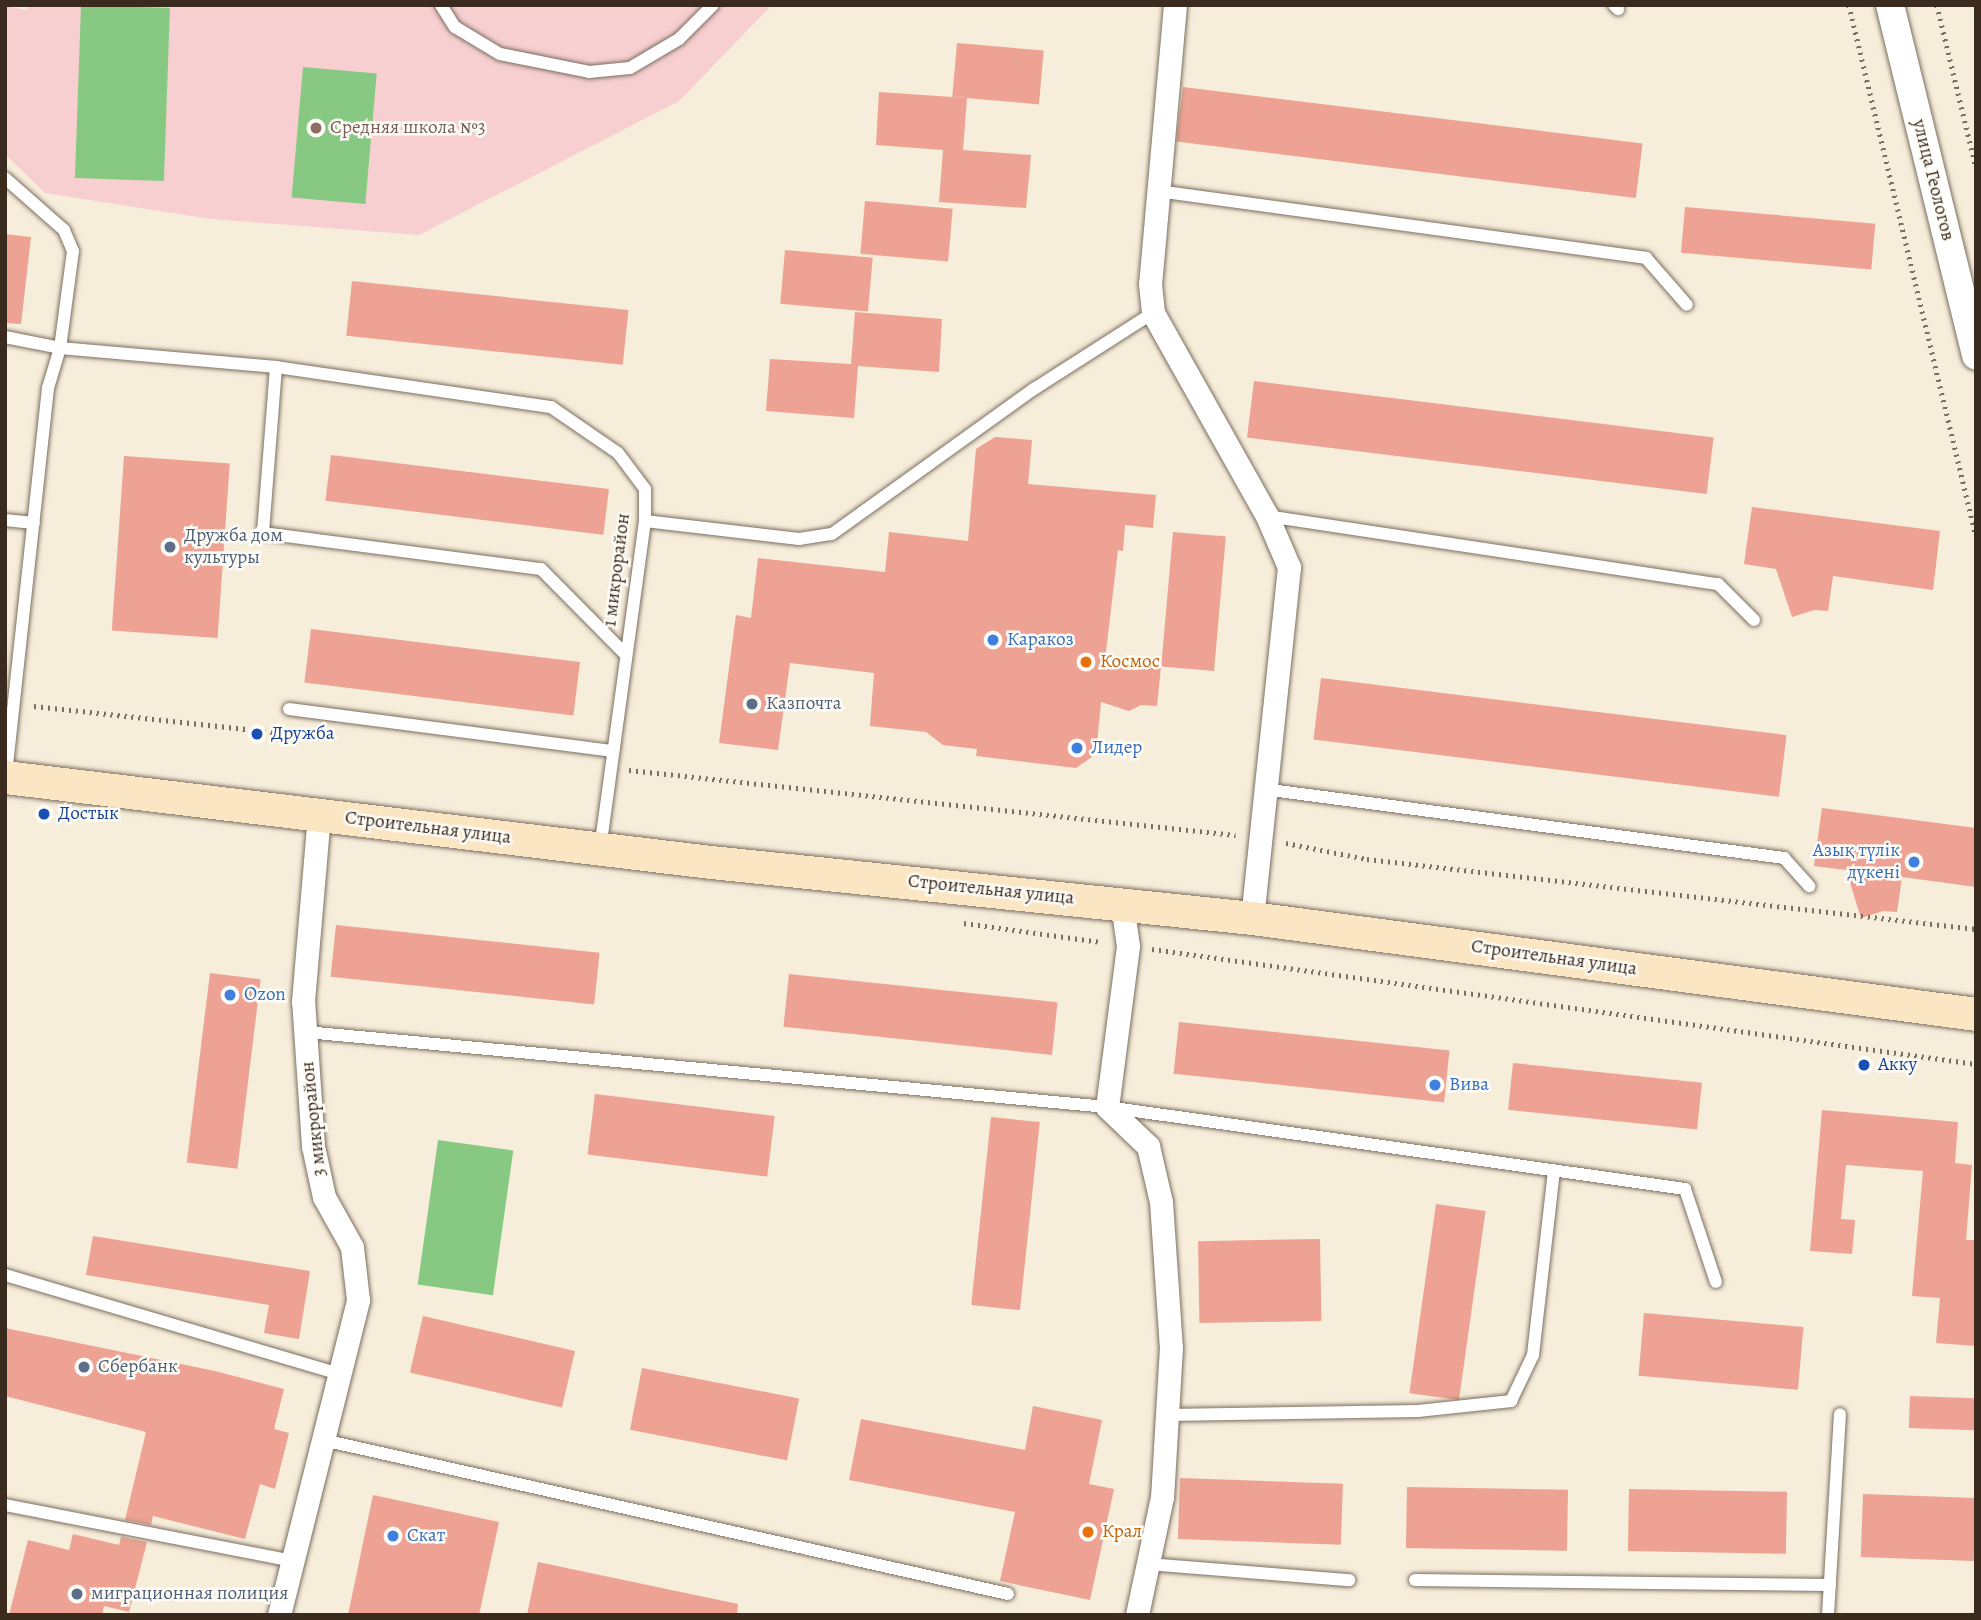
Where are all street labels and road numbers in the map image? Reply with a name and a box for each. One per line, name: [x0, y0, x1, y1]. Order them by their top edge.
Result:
street label: улица Геологов: [1907, 117, 1959, 243]
street label: 1 микрорайон: [599, 512, 635, 628]
street label: Строительная улица: [344, 806, 512, 850]
street label: Строительная улица: [907, 870, 1075, 910]
street label: Строительная улица: [1470, 935, 1638, 981]
street label: 3 микрорайон: [297, 1060, 331, 1178]

